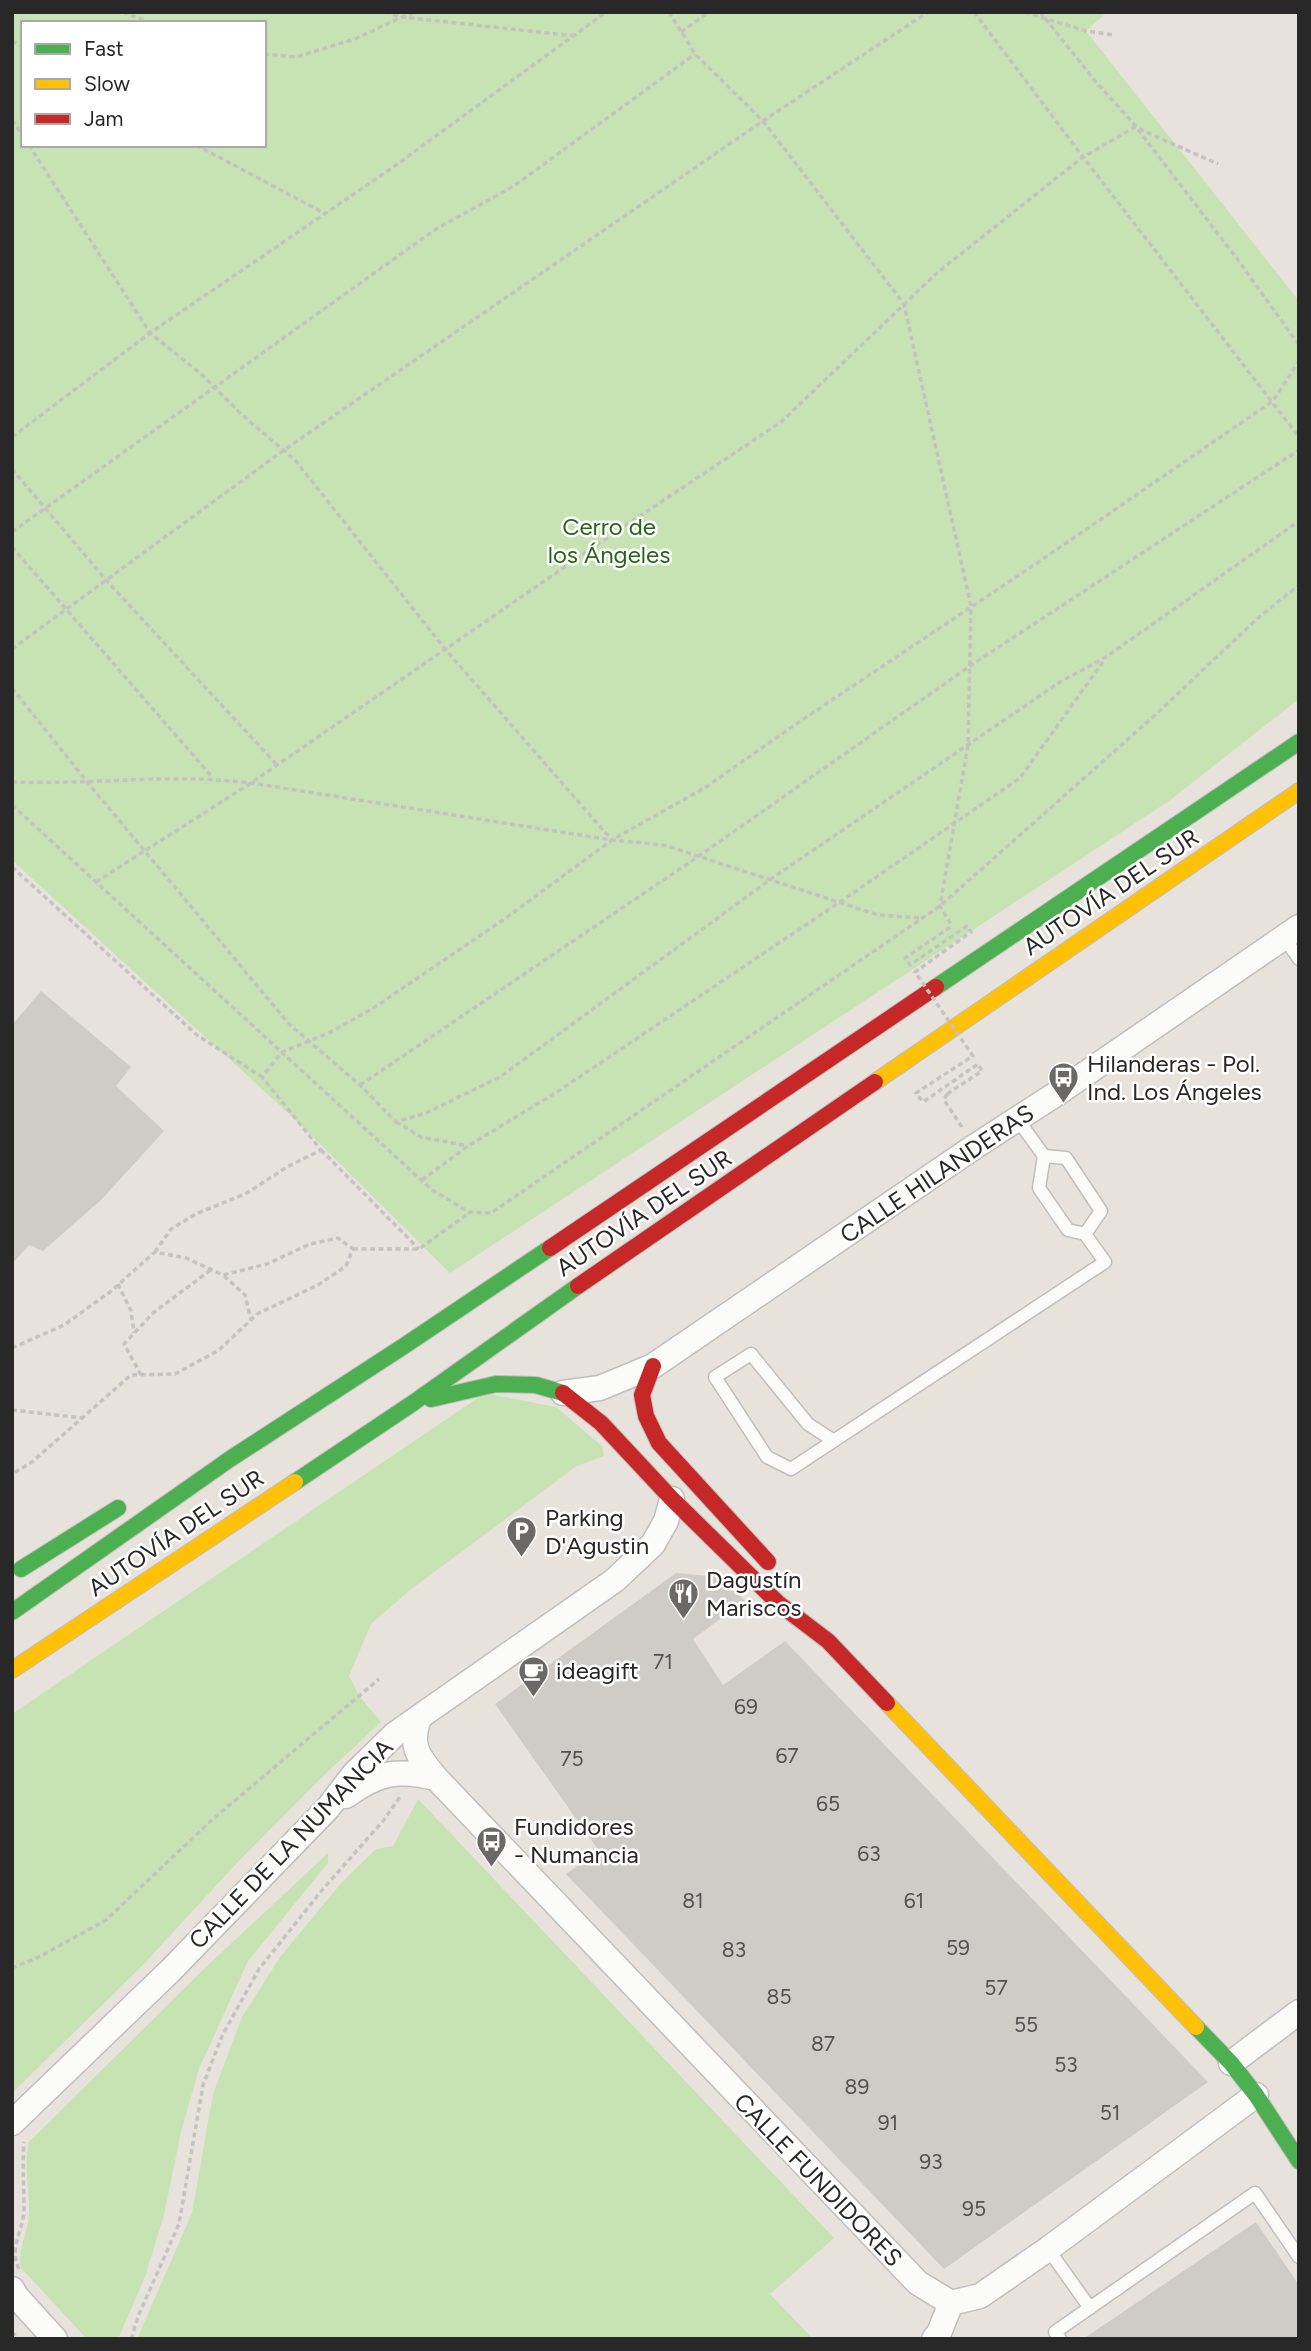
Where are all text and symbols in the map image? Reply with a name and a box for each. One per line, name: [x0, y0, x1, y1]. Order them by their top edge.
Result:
legend: [21, 21, 266, 147]
text: Fast: [84, 36, 124, 61]
text: Slow: [84, 71, 130, 96]
text: Jam: [84, 106, 123, 131]
park label: Cerro de los Ángeles: [548, 512, 670, 569]
street label: AUTOVÍA DEL SUR: [1017, 822, 1204, 961]
place label: Hilanderas - Pol. Ind. Los Ángeles: [1087, 1049, 1262, 1106]
bus stop icon: Hilanderas - Pol. Ind. Los Ángeles: [1047, 1061, 1081, 1105]
street label: CALLE HILANDERAS: [834, 1098, 1039, 1249]
street label: AUTOVÍA DEL SUR: [550, 1143, 737, 1282]
street label: AUTOVÍA DEL SUR: [82, 1463, 269, 1602]
place label: Parking D'Agustin: [545, 1503, 649, 1560]
parking icon: Parking D'Agustin: [505, 1515, 539, 1559]
place label: Dagustín Mariscos: [706, 1565, 802, 1622]
restaurant icon: Dagustín Mariscos: [666, 1577, 700, 1621]
house number: 71: [653, 1649, 673, 1674]
cafe icon: ideagift: [516, 1654, 550, 1698]
place label: ideagift: [556, 1656, 639, 1685]
house number: 69: [734, 1694, 758, 1719]
street label: CALLE DE LA NUMANCIA: [183, 1732, 399, 1955]
house number: 67: [775, 1743, 799, 1768]
house number: 75: [560, 1746, 584, 1771]
house number: 65: [816, 1791, 840, 1816]
place label: Fundidores - Numancia: [514, 1812, 639, 1869]
bus stop icon: Fundidores - Numancia: [474, 1824, 508, 1868]
house number: 63: [857, 1841, 881, 1866]
house number: 81: [682, 1888, 704, 1913]
house number: 61: [904, 1888, 924, 1913]
house number: 59: [946, 1935, 970, 1960]
house number: 83: [722, 1937, 746, 1962]
house number: 57: [984, 1975, 1008, 2000]
house number: 85: [767, 1984, 791, 2009]
house number: 55: [1014, 2012, 1038, 2037]
house number: 87: [811, 2031, 835, 2056]
house number: 53: [1054, 2052, 1078, 2077]
house number: 89: [845, 2074, 869, 2099]
street label: CALLE FUNDIDORES: [728, 2087, 908, 2272]
house number: 51: [1100, 2100, 1120, 2125]
house number: 91: [878, 2110, 898, 2135]
house number: 93: [919, 2149, 943, 2174]
house number: 95: [962, 2196, 986, 2221]

